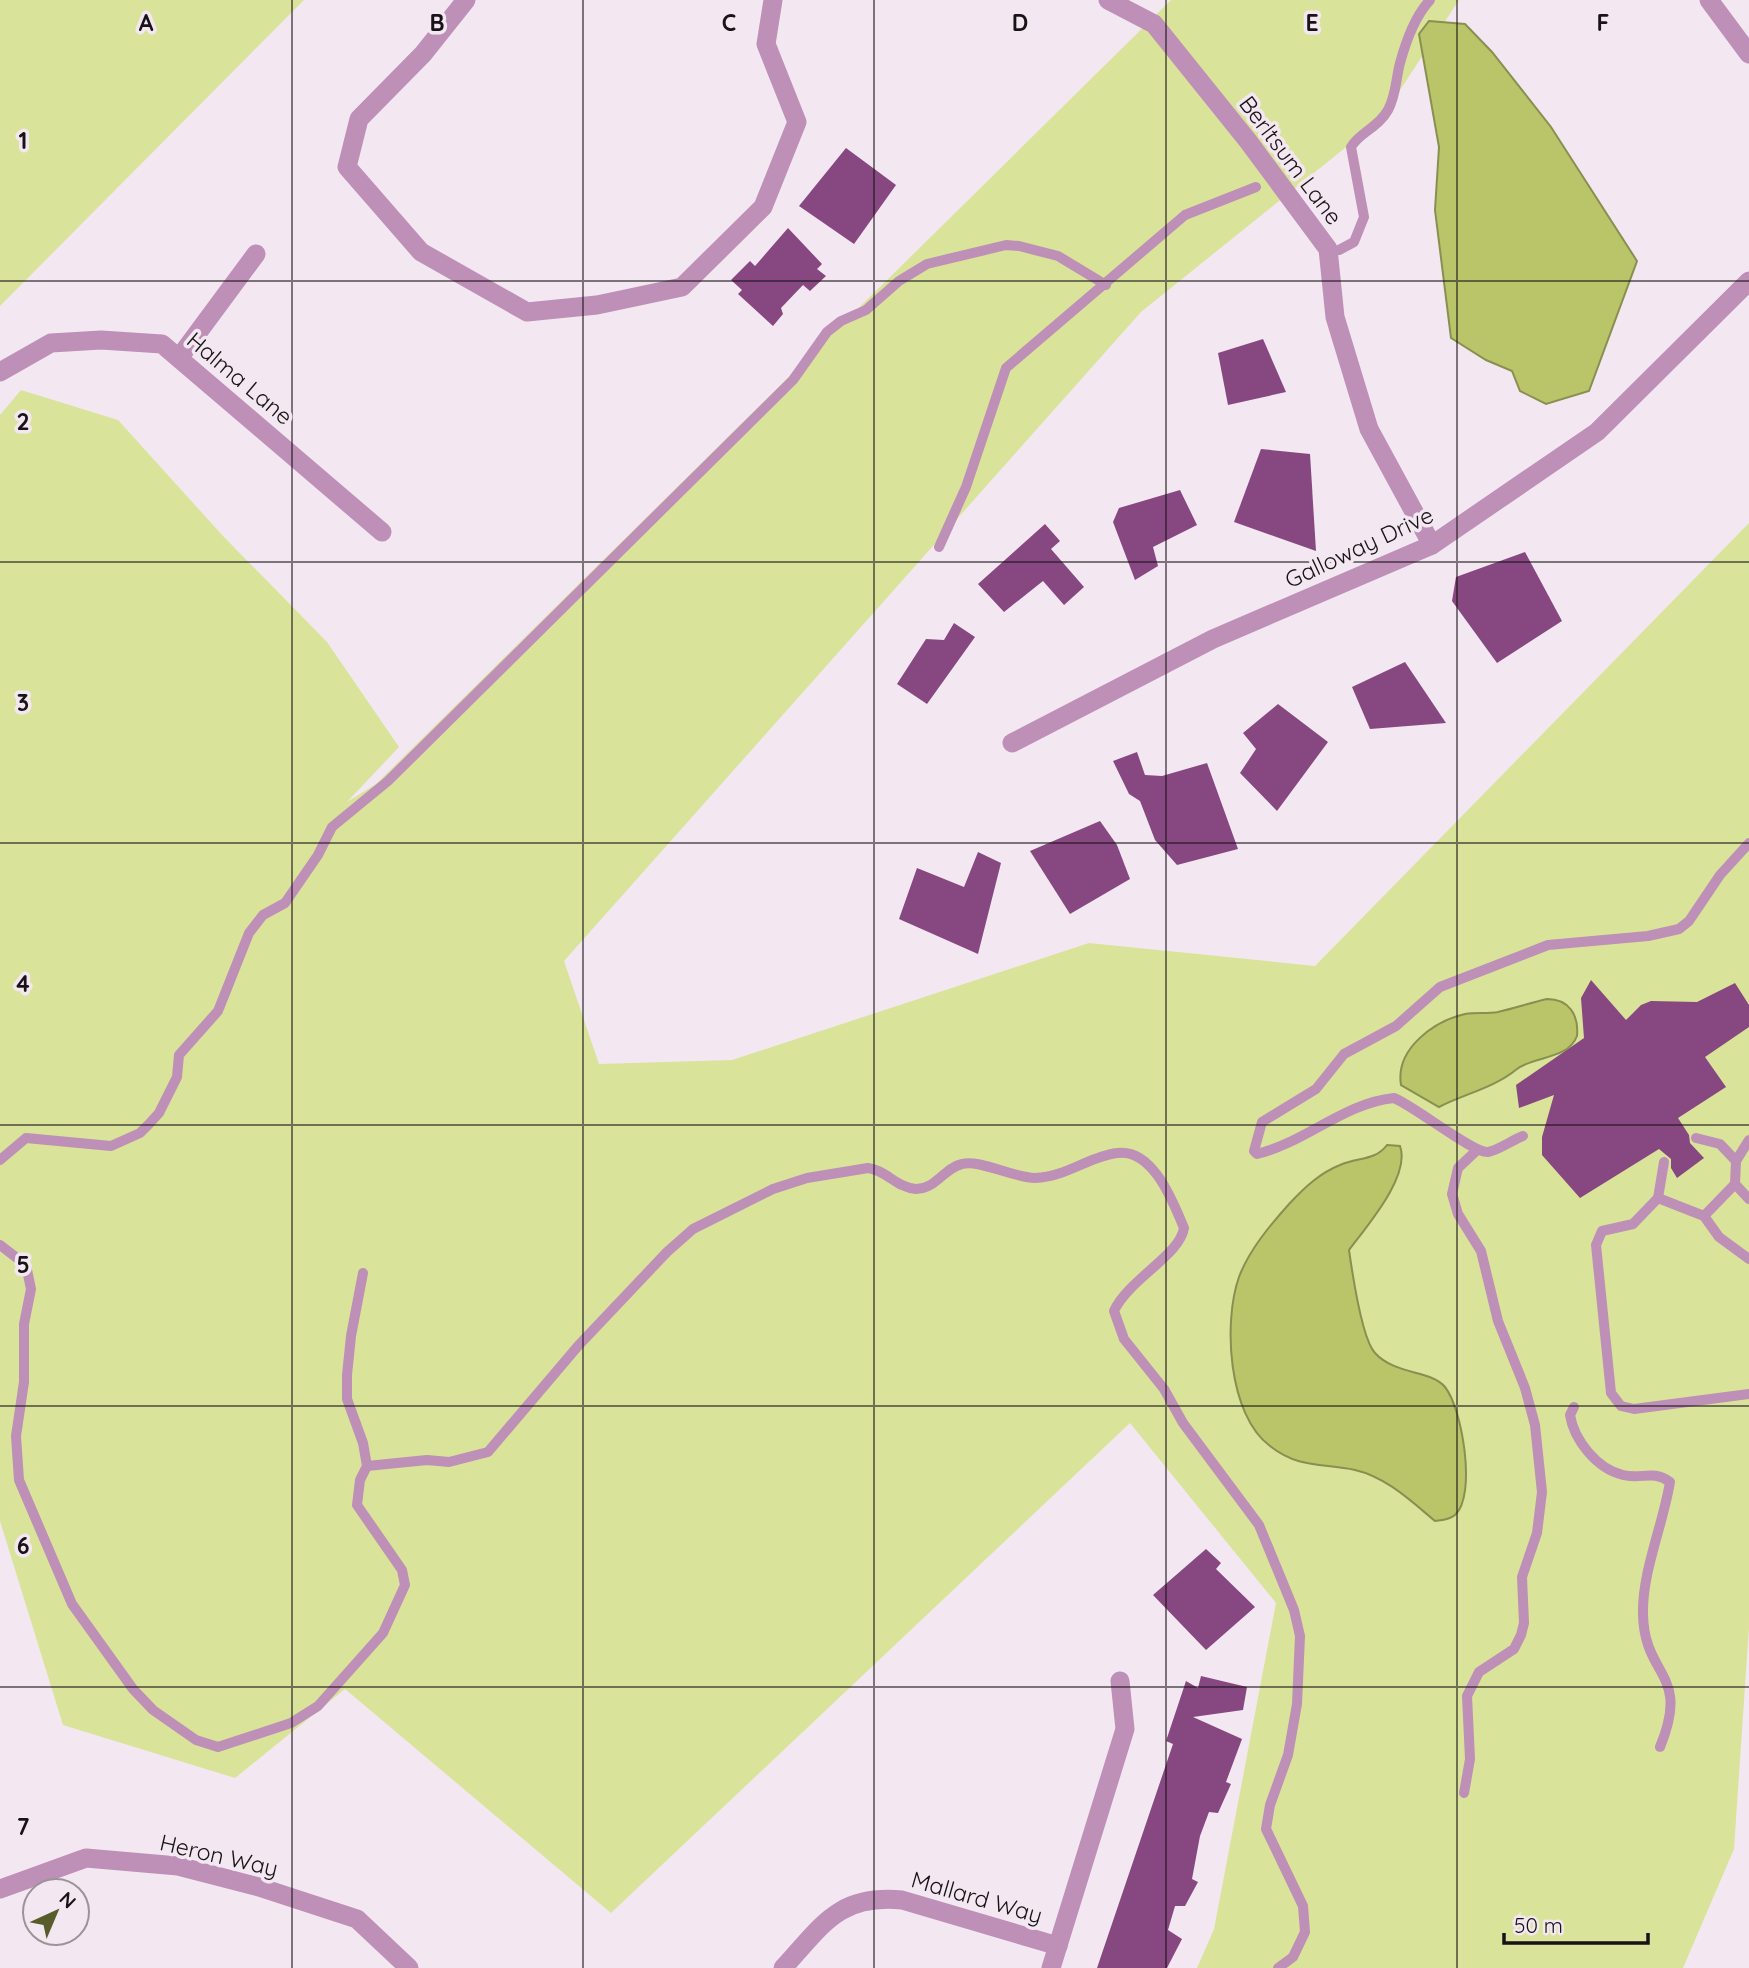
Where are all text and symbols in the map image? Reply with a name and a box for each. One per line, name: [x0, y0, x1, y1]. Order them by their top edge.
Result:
text: A: [139, 8, 154, 37]
text: B: [429, 8, 445, 37]
text: C: [722, 8, 736, 37]
text: D: [1012, 8, 1028, 37]
text: E: [1305, 8, 1319, 37]
text: F: [1597, 8, 1609, 37]
street label: Berltsum Lane: [1233, 90, 1349, 230]
text: 1: [19, 126, 27, 155]
street label: Halma Lane: [181, 325, 299, 431]
text: 2: [16, 407, 30, 436]
street label: Galloway Drive: [1280, 500, 1438, 594]
text: 3: [17, 688, 29, 717]
text: 4: [16, 969, 30, 998]
text: 5: [16, 1250, 30, 1279]
text: 6: [17, 1531, 29, 1560]
text: 7: [17, 1812, 30, 1841]
street label: Heron Way: [157, 1827, 281, 1883]
street label: Mallard Way: [908, 1864, 1046, 1930]
north arrow: [21, 1877, 91, 1947]
text: N: [54, 1886, 81, 1913]
scale bar: [1504, 1902, 1648, 1946]
text: 50 m: [1514, 1912, 1563, 1938]

